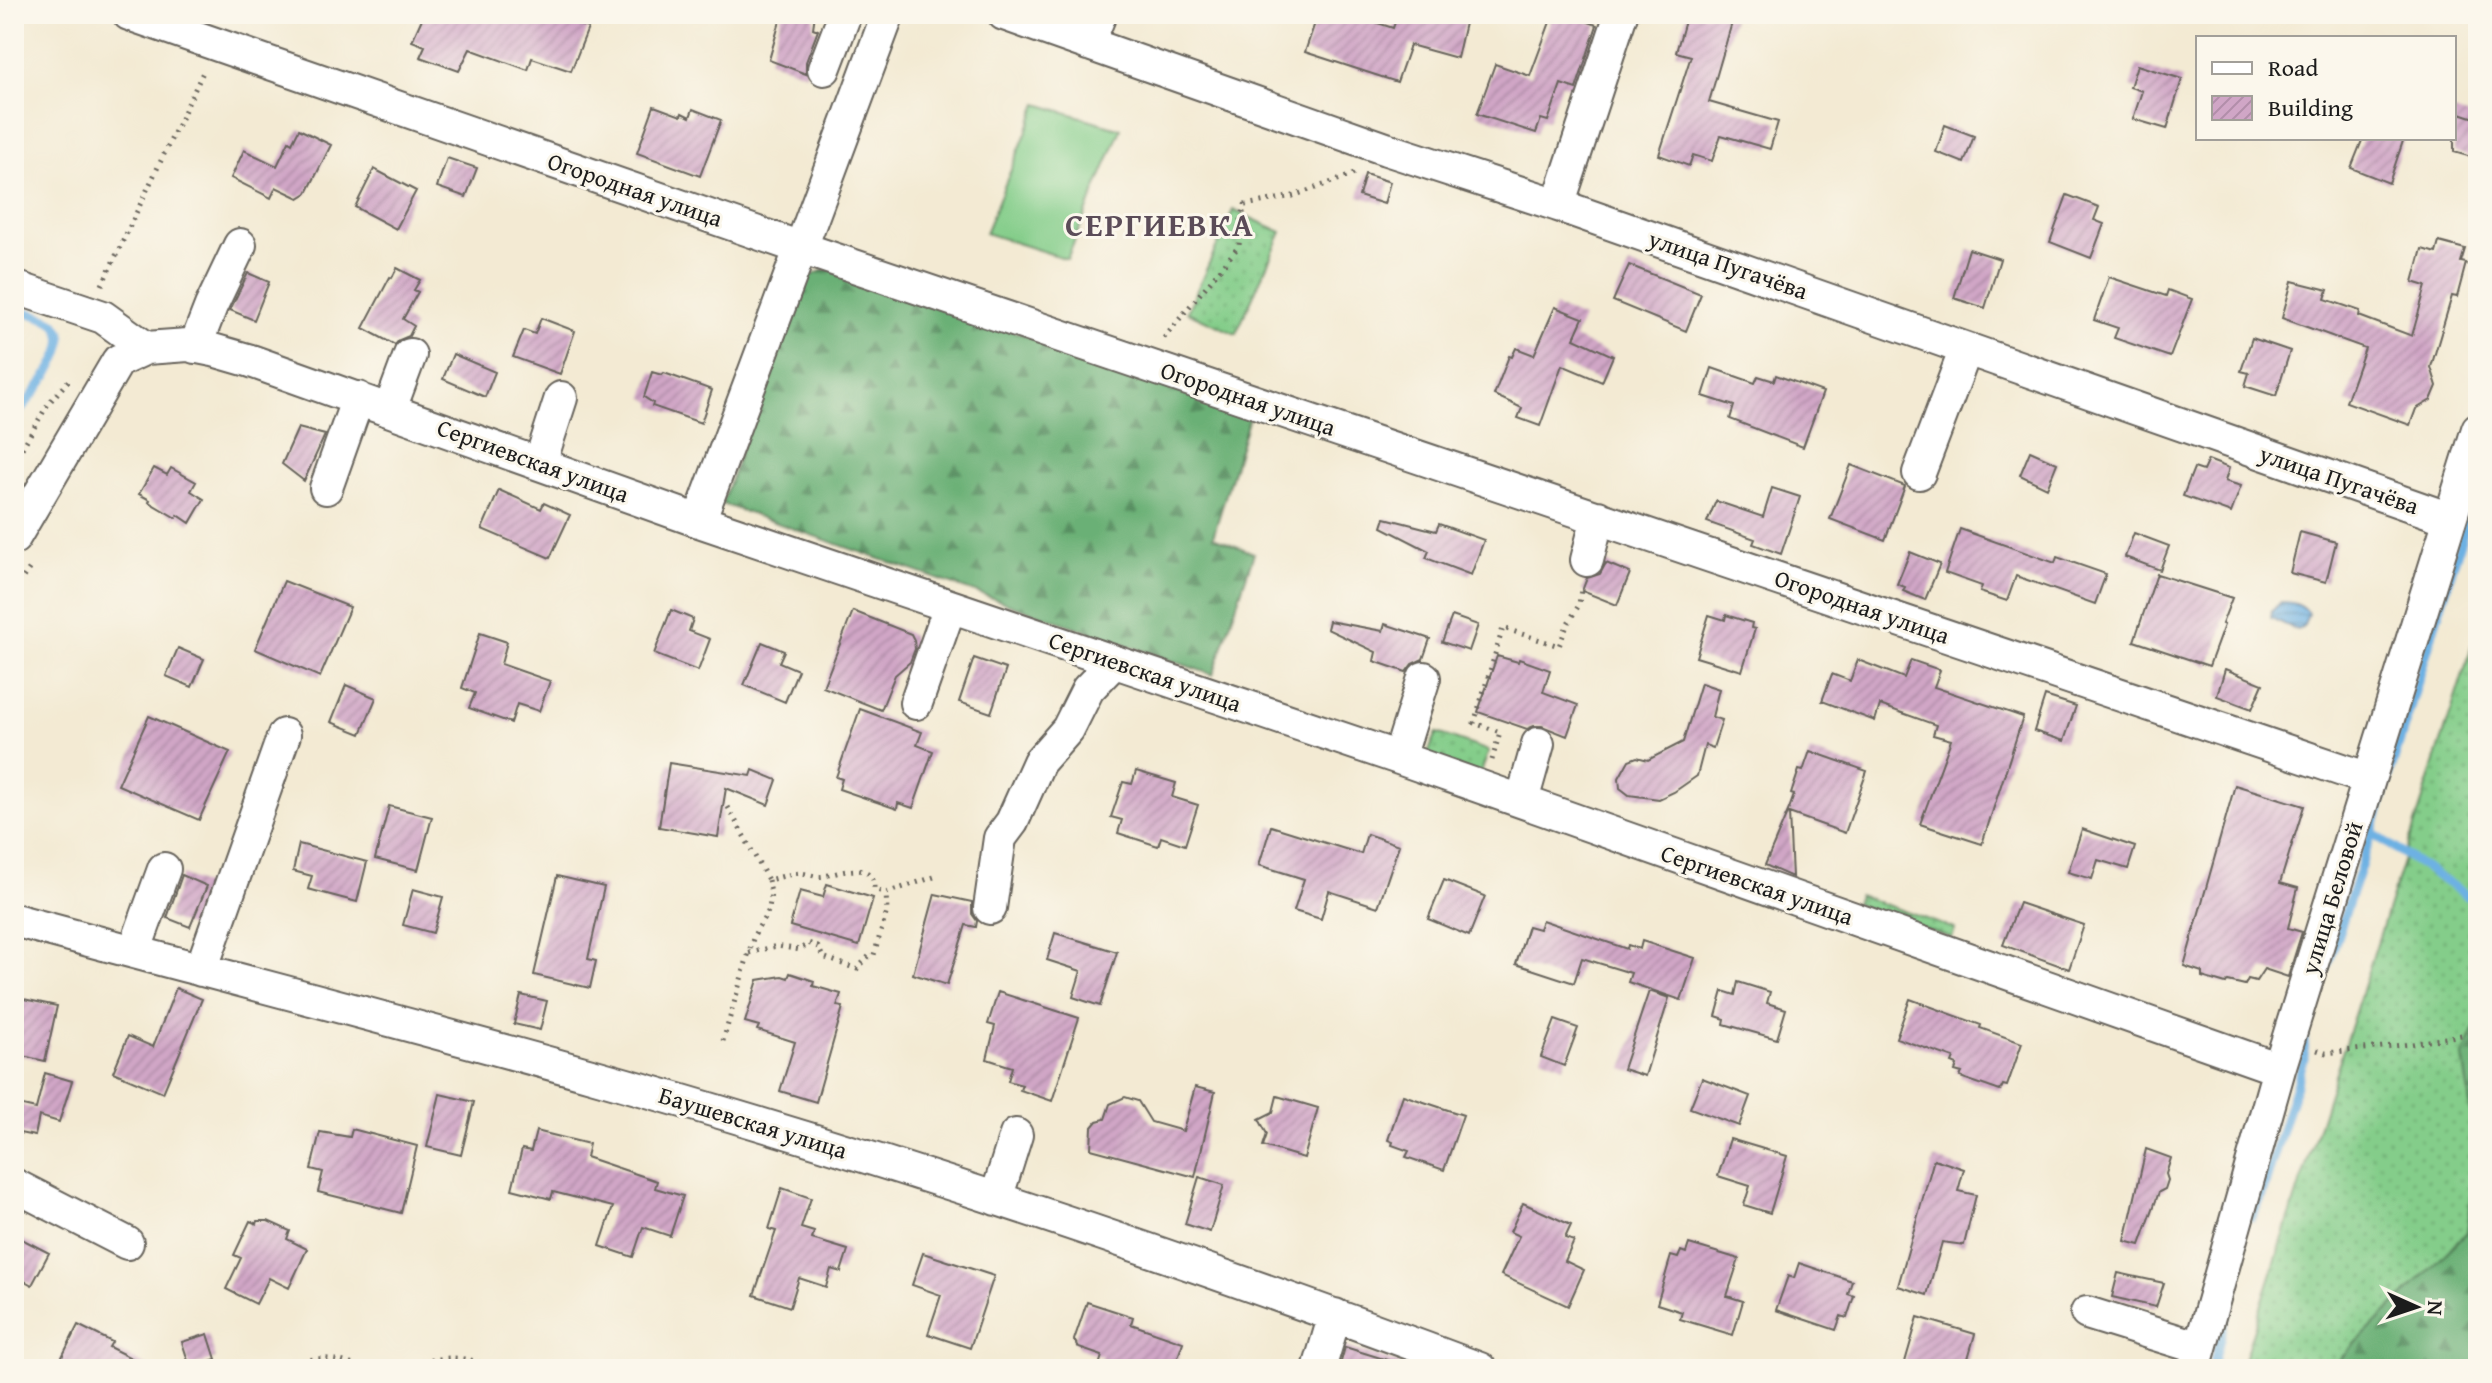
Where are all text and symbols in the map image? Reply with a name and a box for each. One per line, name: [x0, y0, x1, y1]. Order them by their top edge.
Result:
legend: [2196, 36, 2456, 140]
text: Road: [2268, 50, 2318, 85]
text: Building: [2268, 90, 2353, 125]
street label: Огородная улица: [543, 143, 728, 236]
district label: СЕРГИЕВКА: [1065, 201, 1255, 248]
street label: улица Пугачёва: [1643, 221, 1813, 308]
street label: Огородная улица: [1156, 352, 1341, 445]
street label: Сергиевская улица: [433, 410, 634, 512]
street label: улица Пугачёва: [2254, 436, 2424, 523]
street label: Огородная улица: [1770, 560, 1955, 653]
street label: Сергиевская улица: [1044, 622, 1247, 721]
street label: улица Беловой: [2291, 817, 2371, 980]
street label: Сергиевская улица: [1656, 835, 1859, 934]
street label: Баушевская улица: [655, 1077, 852, 1168]
north arrow: [2376, 1267, 2456, 1347]
text: N: [2420, 1300, 2452, 1317]

